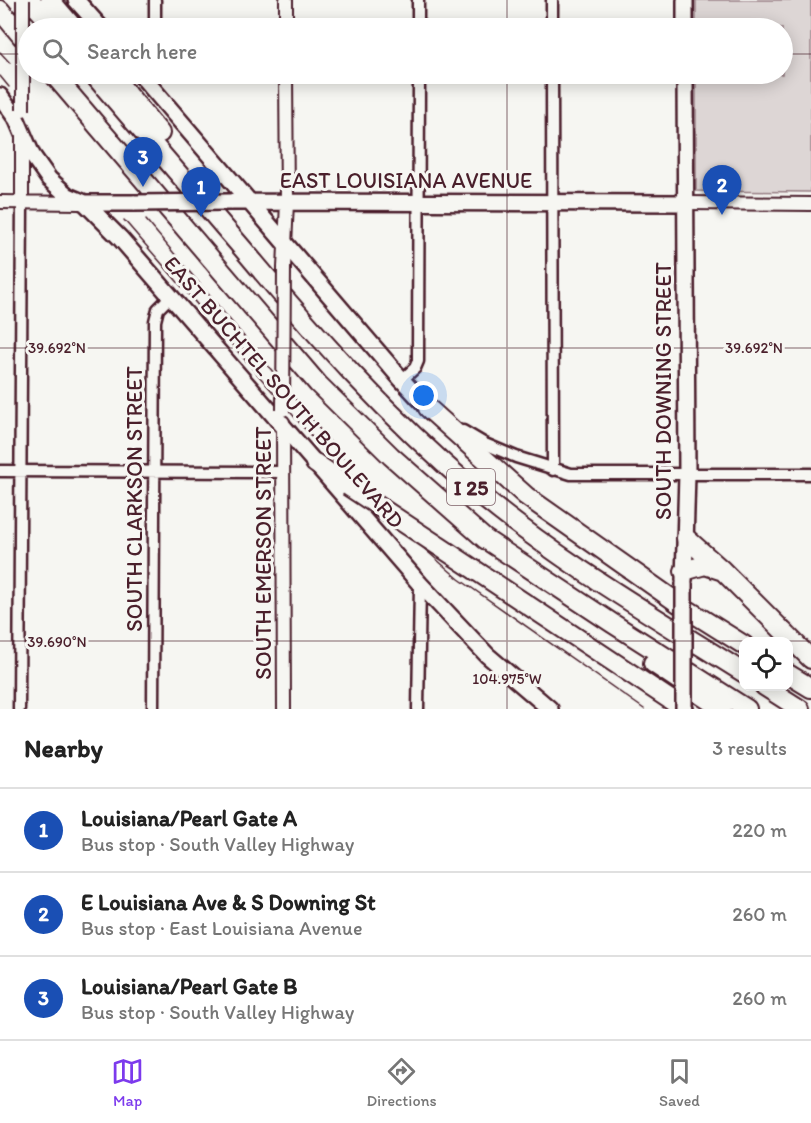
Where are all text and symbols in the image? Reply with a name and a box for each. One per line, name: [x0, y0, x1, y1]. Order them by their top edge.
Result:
search box: [18, 18, 793, 84]
icon: search: [39, 35, 72, 68]
text: Search here: [87, 38, 197, 65]
pin: 3: [124, 138, 162, 187]
pin: 2: [702, 166, 742, 215]
street label: EAST LOUISIANA AVENUE: [280, 167, 532, 194]
pin: 1: [182, 168, 220, 217]
street label: EAST BUCHTEL SOUTH BOULEVARD: [158, 250, 410, 534]
street label: SOUTH DOWNING STREET: [650, 261, 677, 520]
text: 39.692°N: [28, 339, 86, 357]
text: 39.692°N: [725, 339, 783, 357]
street label: SOUTH CLARKSON STREET: [121, 366, 148, 632]
your location: [409, 381, 438, 410]
street label: SOUTH EMERSON STREET: [250, 426, 277, 680]
road number: I 25: [447, 469, 495, 505]
text: 39.690°N: [27, 633, 87, 651]
map controls: [739, 637, 793, 691]
button: locate: [739, 637, 793, 691]
text: 104.975°W: [472, 670, 542, 688]
text: Nearby: [24, 732, 103, 764]
text: 3 results: [712, 736, 787, 760]
text: Louisiana/Pearl Gate A: [81, 805, 297, 832]
text: 1: [39, 818, 48, 842]
text: 220 m: [732, 818, 787, 842]
text: Bus stop · South Valley Highway: [81, 832, 354, 856]
text: E Louisiana Ave & S Downing St: [81, 889, 375, 916]
text: 2: [38, 902, 49, 926]
text: 260 m: [732, 902, 787, 926]
text: Bus stop · East Louisiana Avenue: [81, 916, 362, 940]
text: Louisiana/Pearl Gate B: [81, 973, 297, 1000]
text: 3: [38, 986, 49, 1010]
text: 260 m: [732, 986, 787, 1010]
text: Bus stop · South Valley Highway: [81, 1000, 354, 1024]
tab: Map: [111, 1055, 144, 1110]
tab: Directions: [366, 1055, 437, 1110]
tab: Saved: [659, 1055, 700, 1110]

